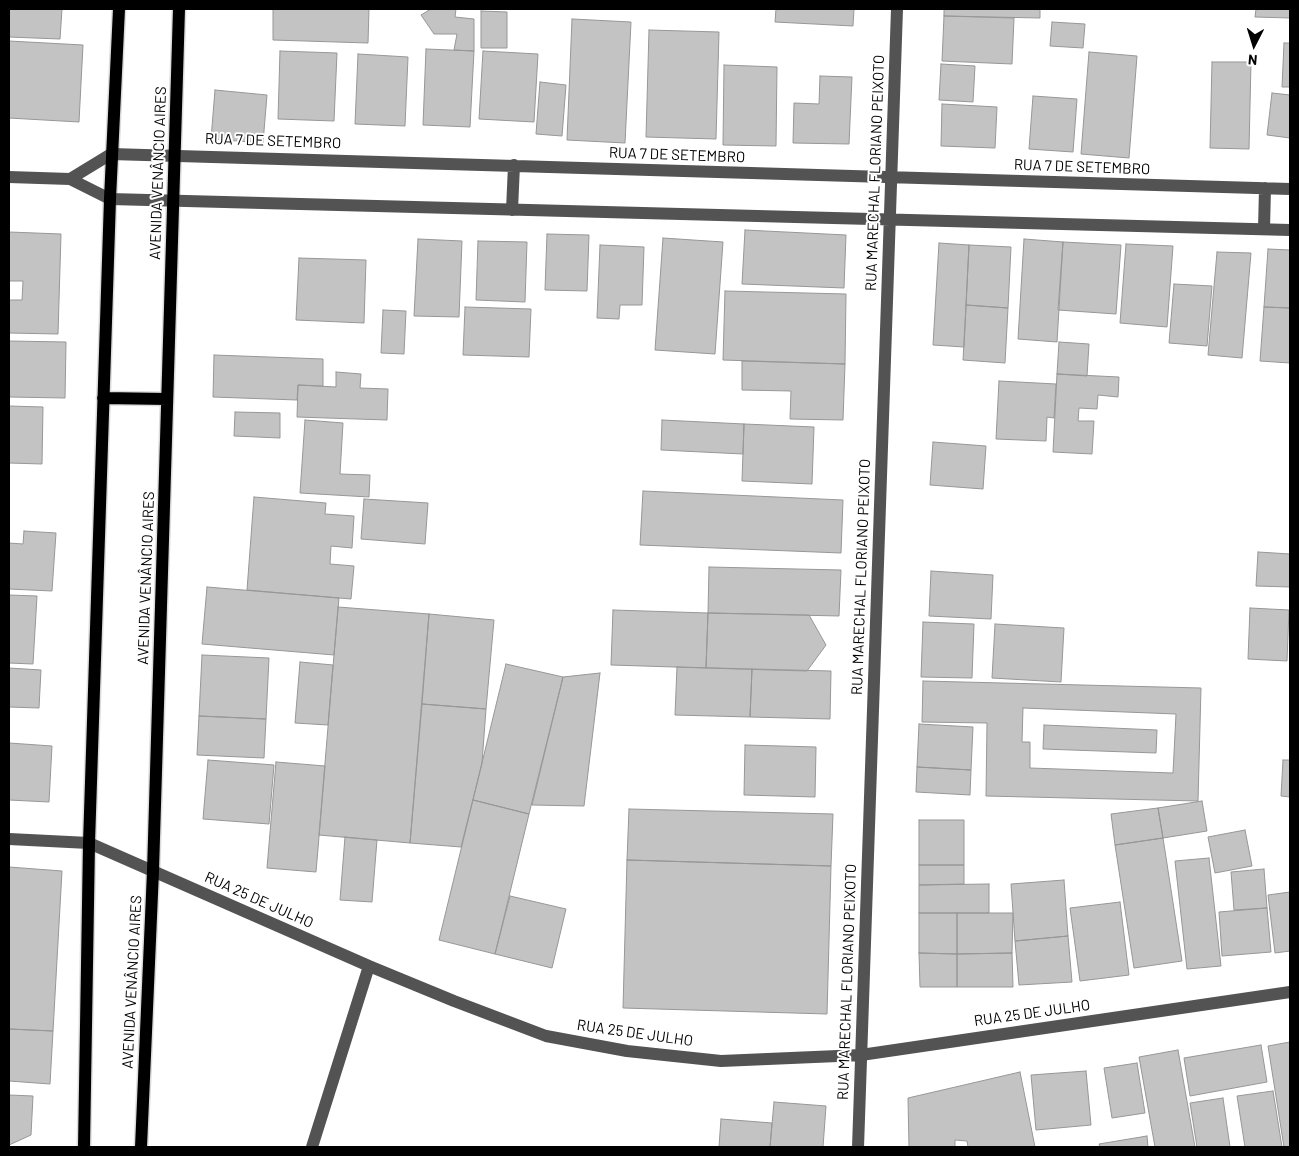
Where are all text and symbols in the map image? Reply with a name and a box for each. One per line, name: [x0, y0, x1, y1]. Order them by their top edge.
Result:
north arrow: [1229, 20, 1279, 70]
text: N: [1247, 52, 1258, 69]
street label: RUA MARECHAL FLORIANO PEIXOTO: [862, 55, 888, 291]
street label: AVENIDA VENÂNCIO AIRES: [146, 86, 170, 260]
street label: RUA 7 DE SETEMBRO: [205, 130, 341, 152]
street label: RUA 7 DE SETEMBRO: [609, 144, 745, 166]
street label: RUA 7 DE SETEMBRO: [1014, 156, 1150, 178]
street label: RUA MARECHAL FLORIANO PEIXOTO: [848, 459, 874, 695]
street label: AVENIDA VENÂNCIO AIRES: [134, 491, 158, 665]
street label: RUA MARECHAL FLORIANO PEIXOTO: [834, 864, 860, 1100]
street label: RUA 25 DE JULHO: [202, 868, 316, 932]
street label: AVENIDA VENÂNCIO AIRES: [118, 895, 146, 1069]
street label: RUA 25 DE JULHO: [973, 996, 1091, 1030]
street label: RUA 25 DE JULHO: [576, 1016, 694, 1050]

